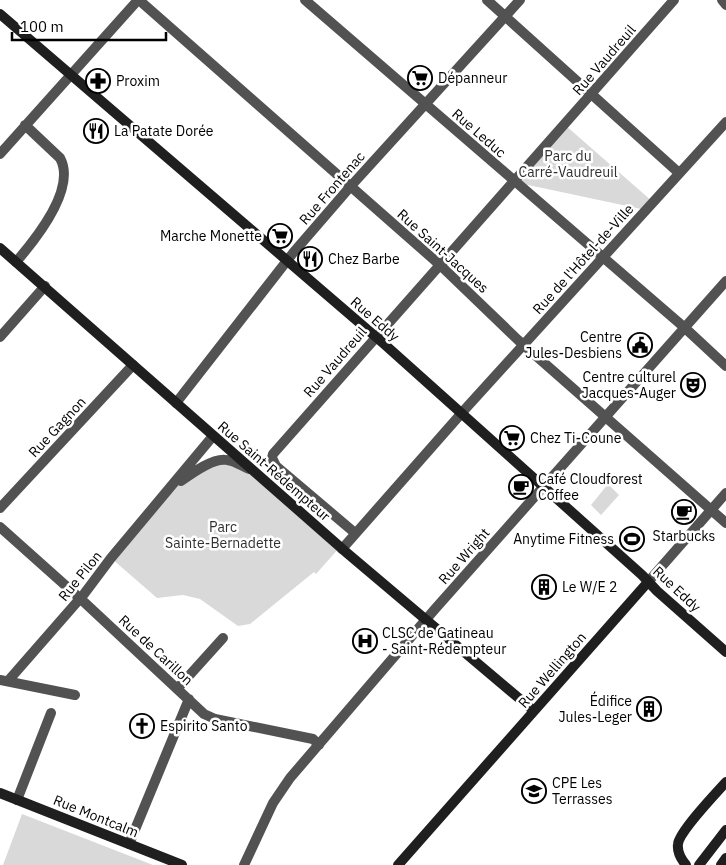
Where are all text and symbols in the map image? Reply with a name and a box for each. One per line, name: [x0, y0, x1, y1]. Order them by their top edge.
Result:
scale bar: [12, 10, 166, 42]
text: 100 m: [20, 17, 64, 36]
street label: Rue Vaudreuil: [568, 21, 640, 99]
supermarket icon: Dépanneur: [407, 65, 433, 91]
pharmacy icon: Proxim: [85, 68, 111, 94]
place label: Dépanneur: [438, 69, 507, 87]
place label: Proxim: [116, 72, 160, 90]
street label: Rue Leduc: [448, 105, 510, 161]
restaurant icon: La Patate Dorée: [83, 118, 109, 144]
place label: La Patate Dorée: [114, 122, 214, 140]
park label: Parc du Carré-Vaudreuil: [518, 147, 618, 181]
street label: Rue Frontenac: [295, 148, 369, 228]
street label: Rue de l'Hôtel-de-Ville: [529, 200, 638, 318]
street label: Rue Saint-Jacques: [394, 205, 493, 297]
supermarket icon: Marche Monette: [267, 223, 293, 249]
place label: Marche Monette: [160, 227, 262, 245]
restaurant icon: Chez Barbe: [297, 246, 323, 272]
place label: Chez Barbe: [328, 250, 400, 268]
street label: Rue Eddy: [347, 293, 403, 345]
street label: Rue Vaudreuil: [299, 323, 371, 401]
place label: Centre Jules-Desbiens: [525, 328, 622, 362]
public building icon: Centre Jules-Desbiens: [627, 332, 653, 358]
place label: Centre culturel Jacques-Auger: [582, 368, 676, 402]
theatre icon: Centre culturel Jacques-Auger: [680, 372, 706, 398]
street label: Rue Gagnon: [24, 393, 90, 461]
street label: Rue Saint-Rédempteur: [214, 417, 334, 525]
supermarket icon: Chez Ti-Coune: [499, 425, 525, 451]
place label: Chez Ti-Coune: [530, 429, 622, 447]
place label: Café Cloudforest Coffee: [538, 470, 643, 504]
cafe icon: Café Cloudforest Coffee: [508, 474, 534, 500]
cafe icon: Starbucks: [671, 499, 697, 525]
park label: Parc Sainte-Bernadette: [165, 518, 281, 552]
street label: Rue Wright: [435, 524, 494, 588]
sports icon: Anytime Fitness: [619, 526, 645, 552]
place label: Starbucks: [653, 527, 716, 545]
place label: Anytime Fitness: [513, 530, 614, 548]
street label: Rue Pilon: [54, 547, 106, 605]
street label: Rue Eddy: [649, 562, 705, 616]
building icon: Le W/E 2: [531, 574, 557, 600]
place label: Le W/E 2: [562, 578, 617, 596]
street label: Rue de Carillon: [115, 611, 197, 689]
place label: CLSC de Gatineau - Saint-Rédempteur: [382, 624, 506, 658]
hospital icon: CLSC de Gatineau - Saint-Rédempteur: [352, 628, 378, 654]
street label: Rue Wellington: [514, 628, 590, 712]
place label: Édifice Jules-Leger: [558, 691, 632, 726]
building icon: Édifice Jules-Leger: [636, 696, 662, 722]
church icon: Espirito Santo: [129, 713, 155, 739]
place label: Espirito Santo: [160, 717, 248, 735]
place label: CPE Les Terrasses: [552, 774, 613, 808]
school or university icon: CPE Les Terrasses: [521, 778, 547, 804]
street label: Rue Montcalm: [51, 791, 141, 841]

